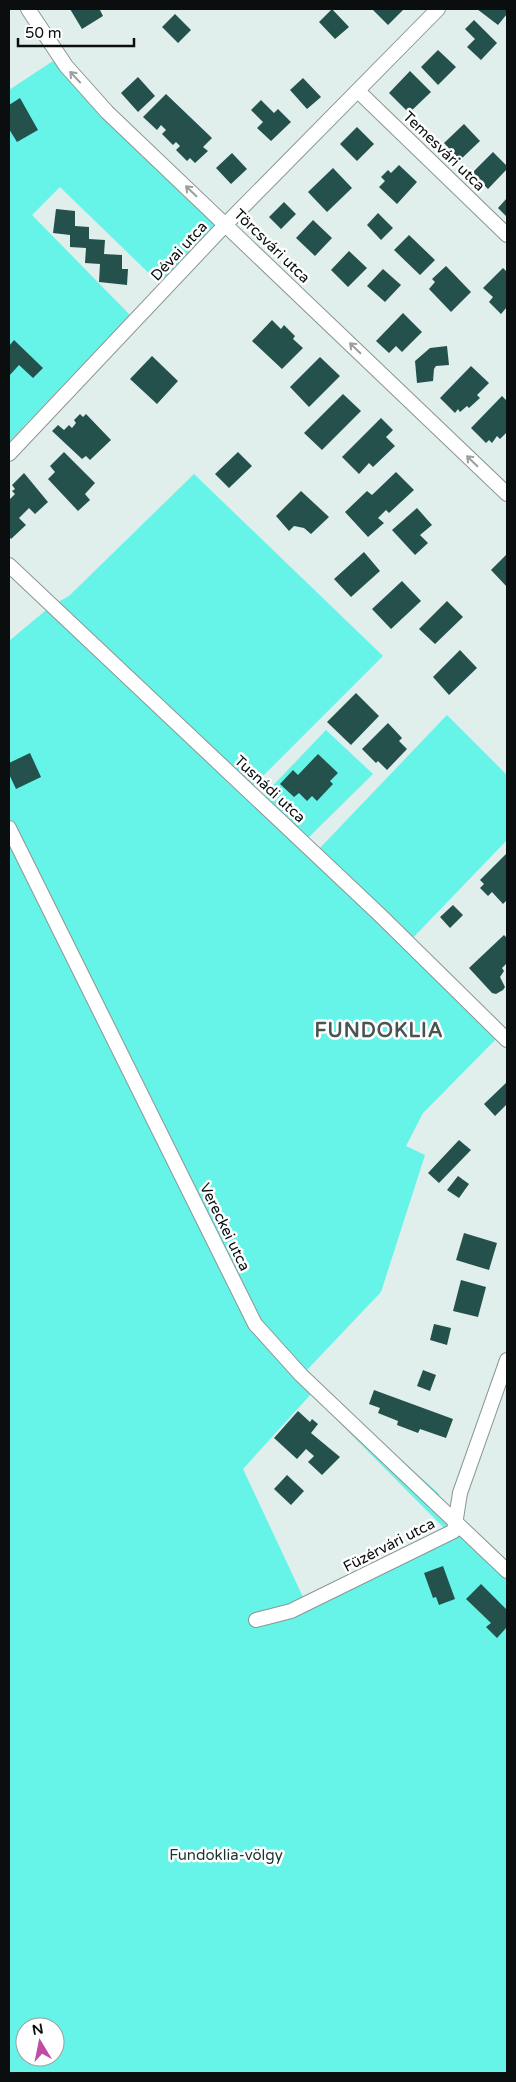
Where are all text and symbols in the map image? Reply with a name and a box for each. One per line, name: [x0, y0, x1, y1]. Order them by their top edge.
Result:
scale bar: [18, 15, 134, 47]
text: 50 m: [25, 24, 62, 42]
one-way arrow: [69, 70, 81, 83]
street label: Temesvári utca: [399, 107, 489, 195]
one-way arrow: [184, 185, 197, 197]
street label: Törcsvári utca: [230, 205, 314, 287]
street label: Dévai utca: [147, 218, 211, 284]
one-way arrow: [349, 342, 361, 354]
one-way arrow: [466, 455, 478, 467]
street label: Tusnádi utca: [231, 752, 309, 826]
district label: FUNDOKLIA: [314, 1019, 444, 1043]
street label: Vereckei utca: [196, 1180, 254, 1274]
street label: Füzérvári utca: [340, 1514, 438, 1576]
park label: Fundoklia-völgy: [169, 1846, 283, 1864]
north arrow: [15, 2017, 65, 2067]
text: N: [31, 2020, 45, 2039]

